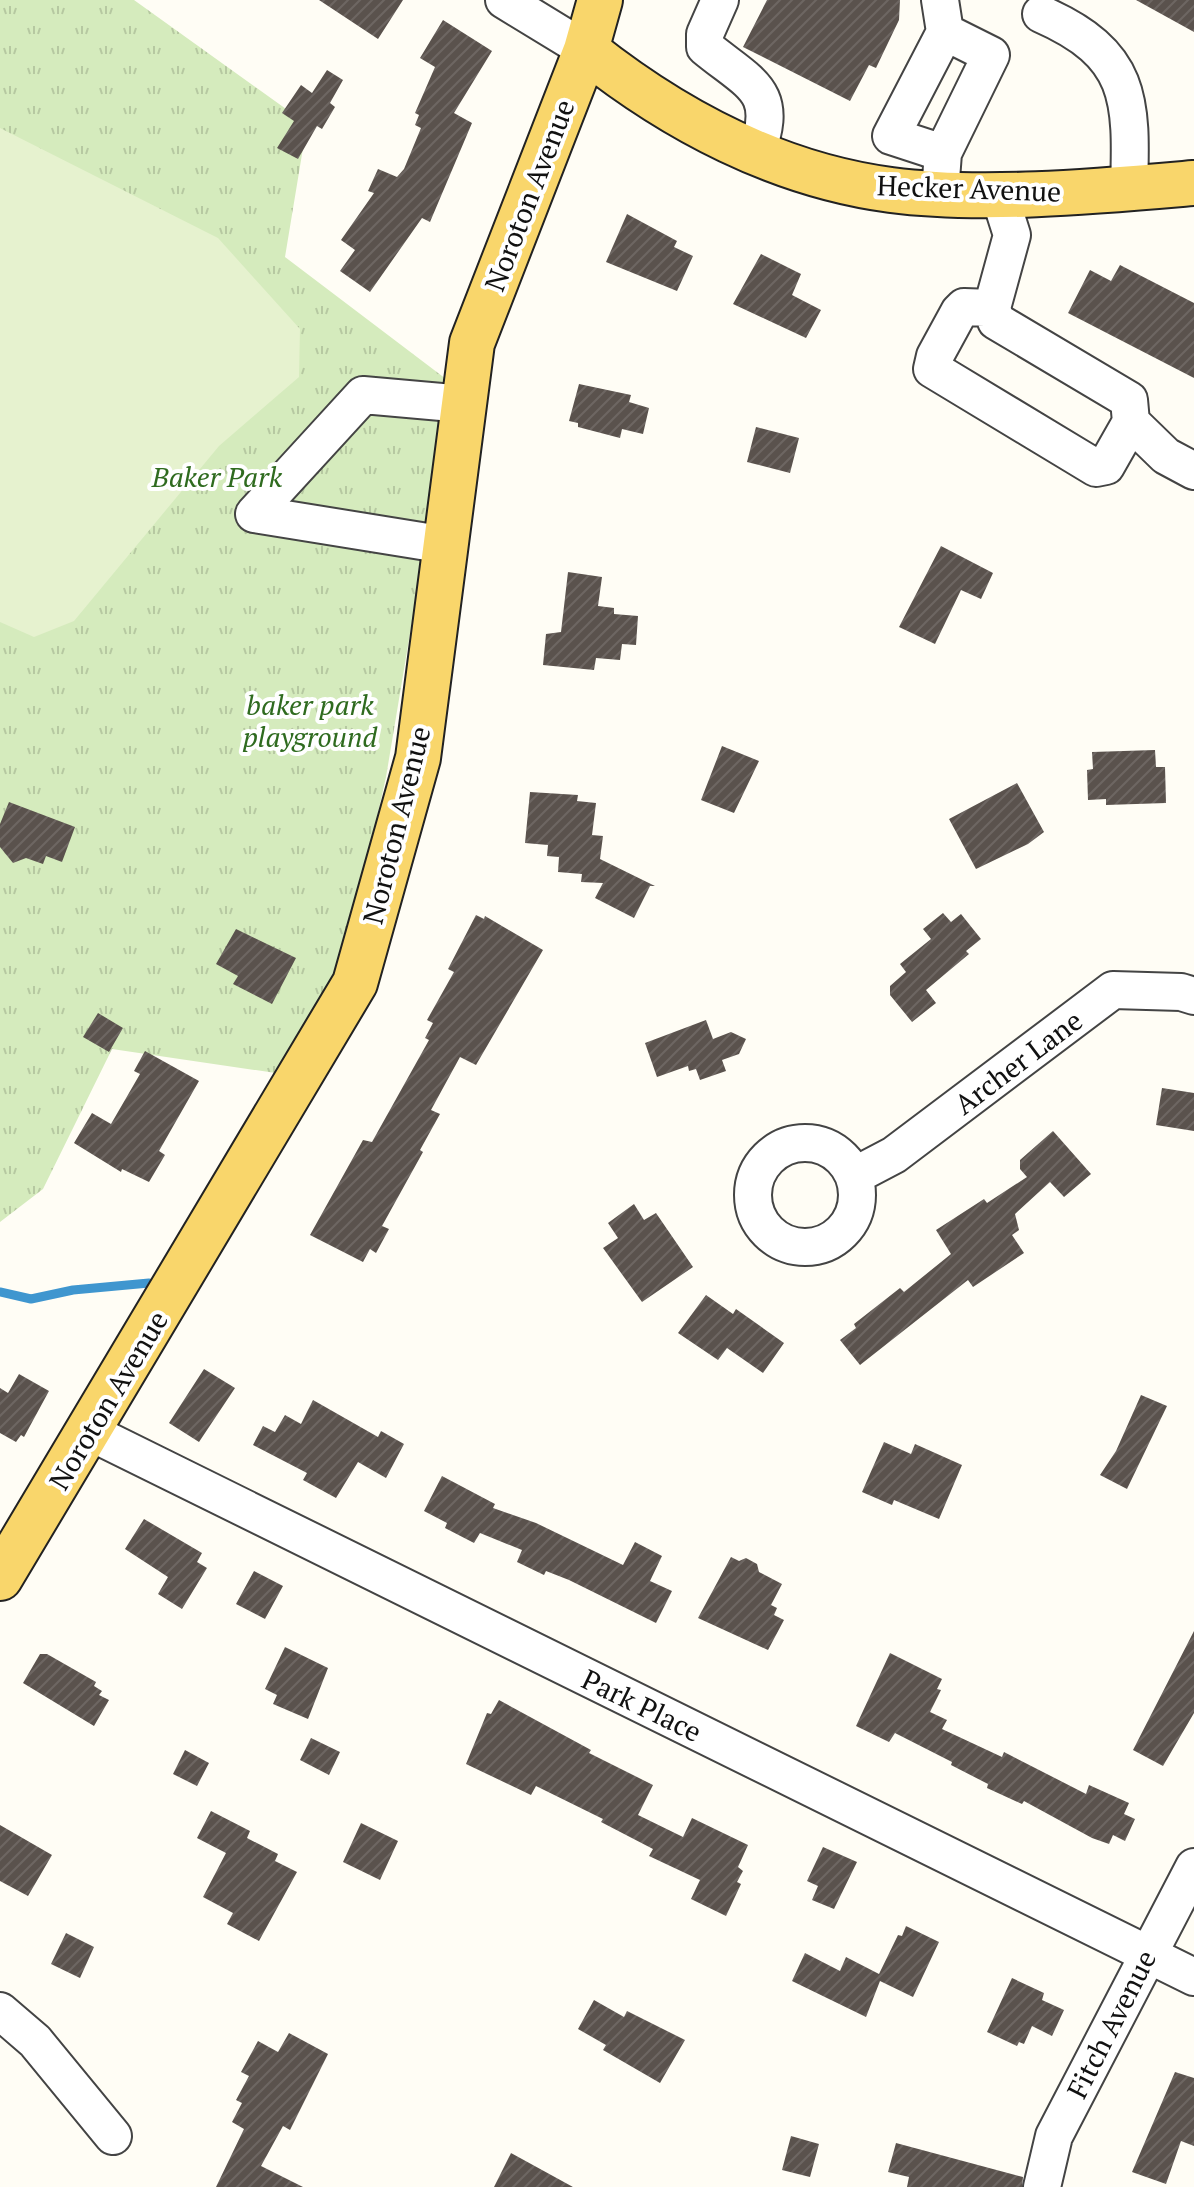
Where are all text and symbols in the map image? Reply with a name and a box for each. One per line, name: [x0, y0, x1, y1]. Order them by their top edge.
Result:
street label: Noroton Avenue: [475, 94, 583, 296]
street label: Hecker Avenue: [876, 166, 1062, 210]
park label: Baker Park: [151, 458, 283, 495]
park label: baker park playground: [243, 686, 378, 755]
street label: Noroton Avenue: [354, 722, 438, 928]
street label: Archer Lane: [946, 1002, 1090, 1122]
street label: Noroton Avenue: [40, 1304, 176, 1496]
street label: Park Place: [576, 1660, 708, 1750]
street label: Fitch Avenue: [1058, 1944, 1164, 2104]

